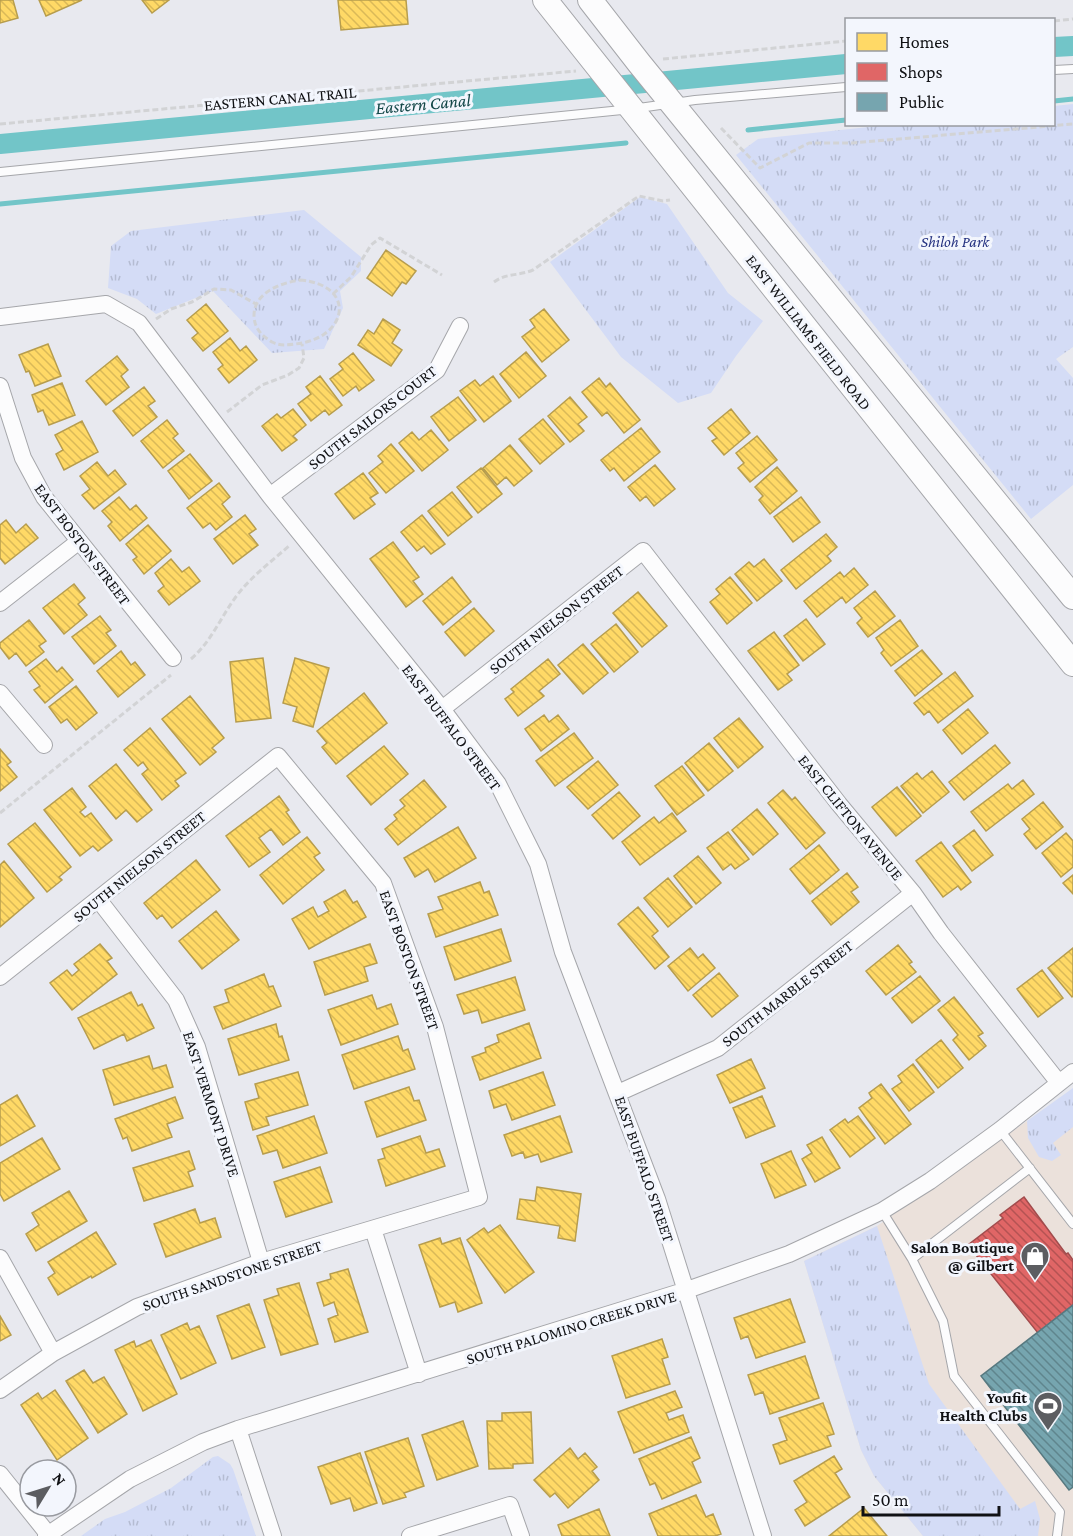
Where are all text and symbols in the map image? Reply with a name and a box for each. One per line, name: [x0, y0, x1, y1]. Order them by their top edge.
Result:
legend: [845, 18, 1055, 126]
text: Homes: [899, 32, 949, 52]
text: Shops: [899, 62, 943, 82]
street label: EASTERN CANAL TRAIL: [203, 83, 357, 114]
water label: Eastern Canal: [375, 90, 472, 118]
text: Public: [899, 92, 944, 112]
park label: Shiloh Park: [921, 233, 990, 250]
street label: EAST WILLIAMS FIELD ROAD: [743, 251, 874, 413]
street label: SOUTH SAILORS COURT: [305, 362, 440, 473]
street label: EAST BOSTON STREET: [31, 480, 134, 609]
street label: SOUTH NIELSON STREET: [486, 562, 627, 677]
street label: EAST BUFFALO STREET: [399, 661, 505, 794]
street label: EAST CLIFTON AVENUE: [795, 751, 907, 884]
street label: SOUTH NIELSON STREET: [70, 808, 209, 925]
street label: EAST BOSTON STREET: [376, 888, 443, 1033]
street label: SOUTH MARBLE STREET: [718, 937, 856, 1050]
street label: EAST VERMONT DRIVE: [180, 1029, 243, 1179]
street label: EAST BUFFALO STREET: [612, 1094, 678, 1245]
street label: SOUTH SANDSTONE STREET: [140, 1237, 324, 1314]
place label: Salon Boutique @ Gilbert: [911, 1239, 1015, 1274]
shop icon: Salon Boutique @ Gilbert: [1019, 1240, 1051, 1282]
street label: SOUTH PALOMINO CREEK DRIVE: [464, 1287, 678, 1368]
place label: Youfit Health Clubs: [939, 1389, 1027, 1424]
sports icon: Youfit Health Clubs: [1032, 1390, 1064, 1432]
north arrow: [18, 1458, 78, 1518]
text: N: [49, 1470, 70, 1489]
scale bar: [863, 1479, 1000, 1517]
text: 50 m: [872, 1490, 909, 1510]

